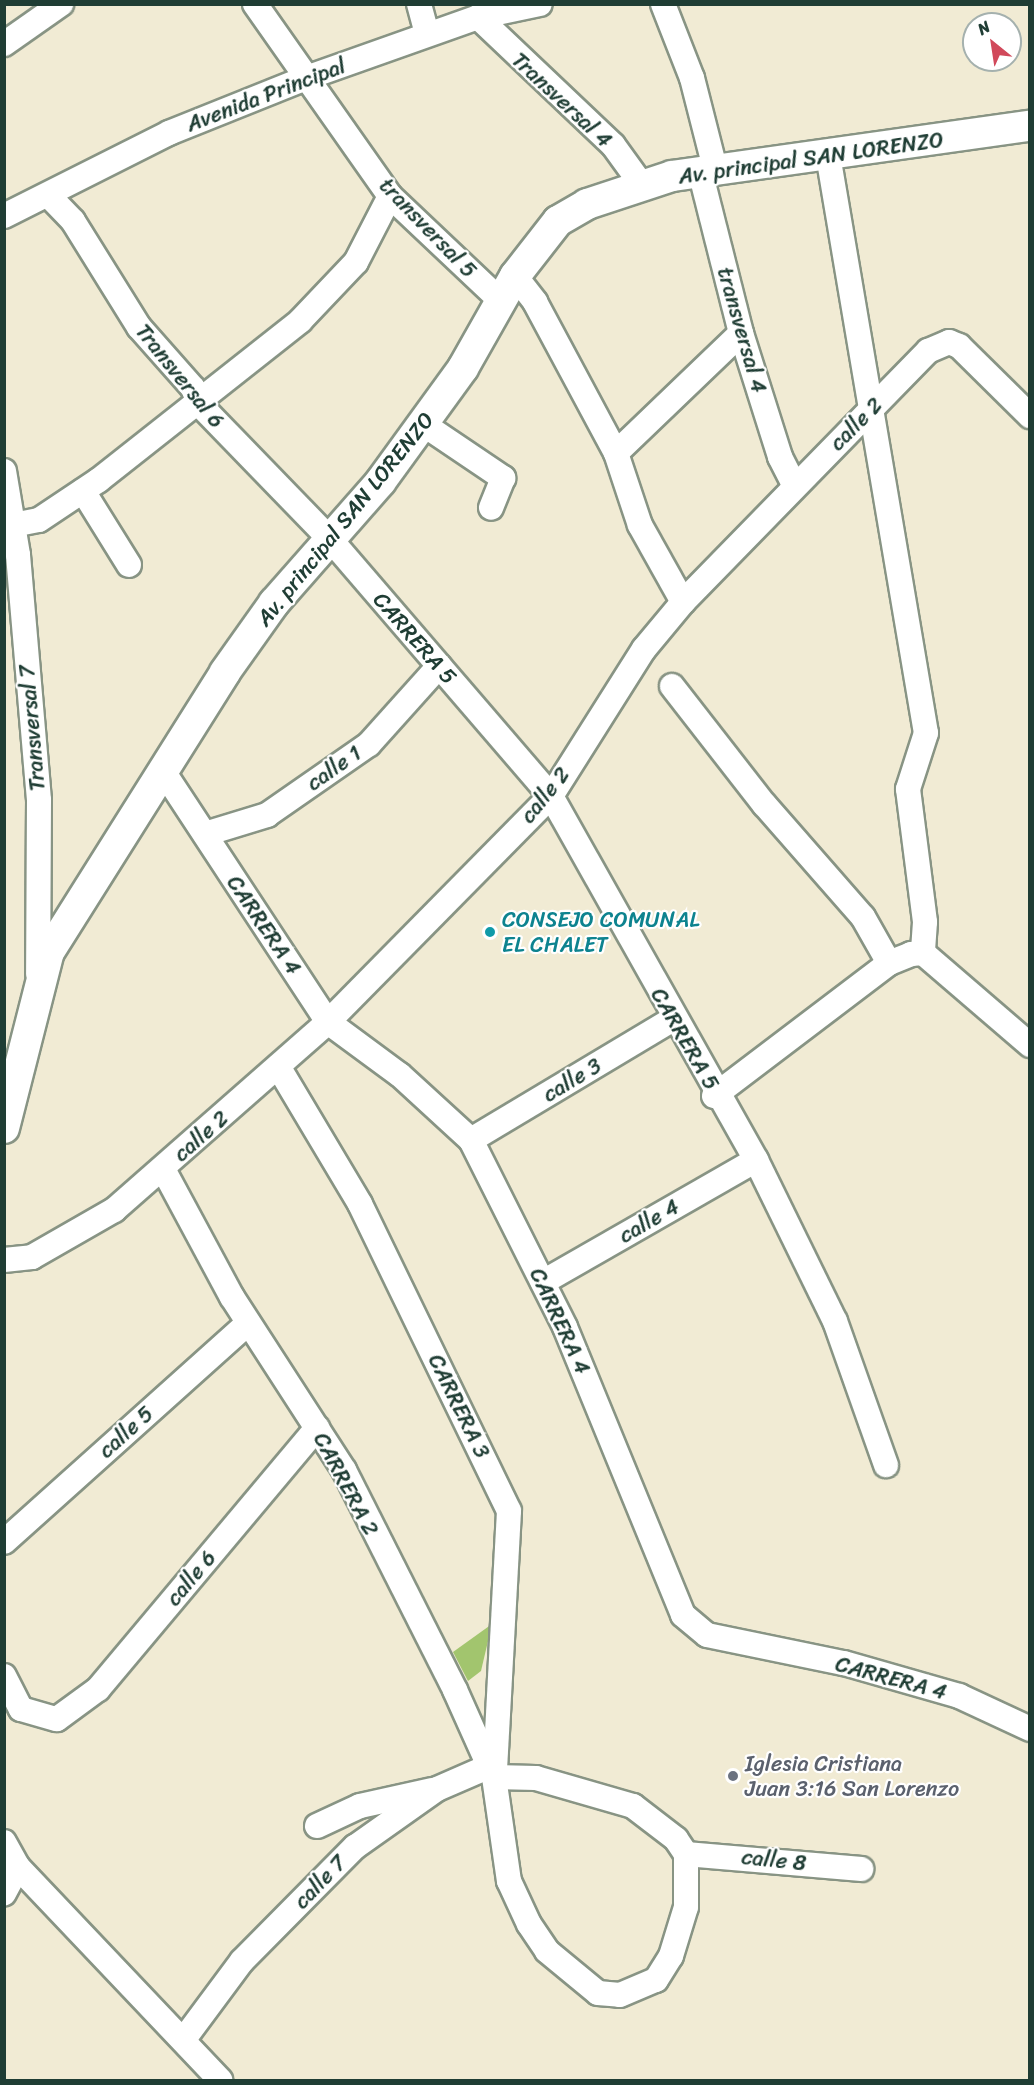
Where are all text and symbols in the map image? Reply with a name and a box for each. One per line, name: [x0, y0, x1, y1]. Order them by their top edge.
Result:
north arrow: [962, 12, 1022, 72]
text: N: [972, 12, 996, 43]
street label: Transversal 4: [506, 47, 618, 153]
street label: Avenida Principal: [183, 52, 349, 138]
street label: Av. principal SAN LORENZO: [677, 126, 945, 190]
street label: transversal 5: [374, 172, 482, 284]
street label: transversal 4: [712, 264, 772, 396]
street label: Transversal 6: [130, 319, 230, 433]
street label: calle 2: [824, 392, 888, 456]
street label: Av. principal SAN LORENZO: [250, 407, 440, 631]
street label: CARRERA 5: [368, 586, 462, 690]
street label: Transversal 7: [13, 664, 51, 792]
street label: calle 1: [301, 740, 367, 796]
street label: calle 2: [515, 762, 575, 828]
street label: CARRERA 4: [221, 870, 307, 980]
place label: CONSEJO COMUNAL EL CHALET: [502, 906, 701, 957]
marker: CONSEJO COMUNAL EL CHALET: [483, 925, 497, 939]
street label: CARRERA 5: [645, 983, 725, 1095]
street label: calle 3: [538, 1052, 606, 1108]
street label: calle 2: [168, 1105, 234, 1167]
street label: calle 4: [614, 1193, 684, 1249]
street label: CARRERA 4: [524, 1264, 596, 1378]
street label: CARRERA 3: [423, 1350, 495, 1462]
street label: calle 5: [93, 1400, 159, 1464]
street label: CARRERA 2: [308, 1428, 384, 1540]
street label: calle 6: [160, 1545, 222, 1611]
street label: CARRERA 4: [833, 1651, 949, 1705]
place label: Iglesia Cristiana Juan 3:16 San Lorenzo: [745, 1750, 959, 1802]
marker: Iglesia Cristiana Juan 3:16 San Lorenzo: [726, 1769, 740, 1783]
street label: calle 8: [740, 1843, 808, 1877]
street label: calle 7: [288, 1850, 352, 1914]

